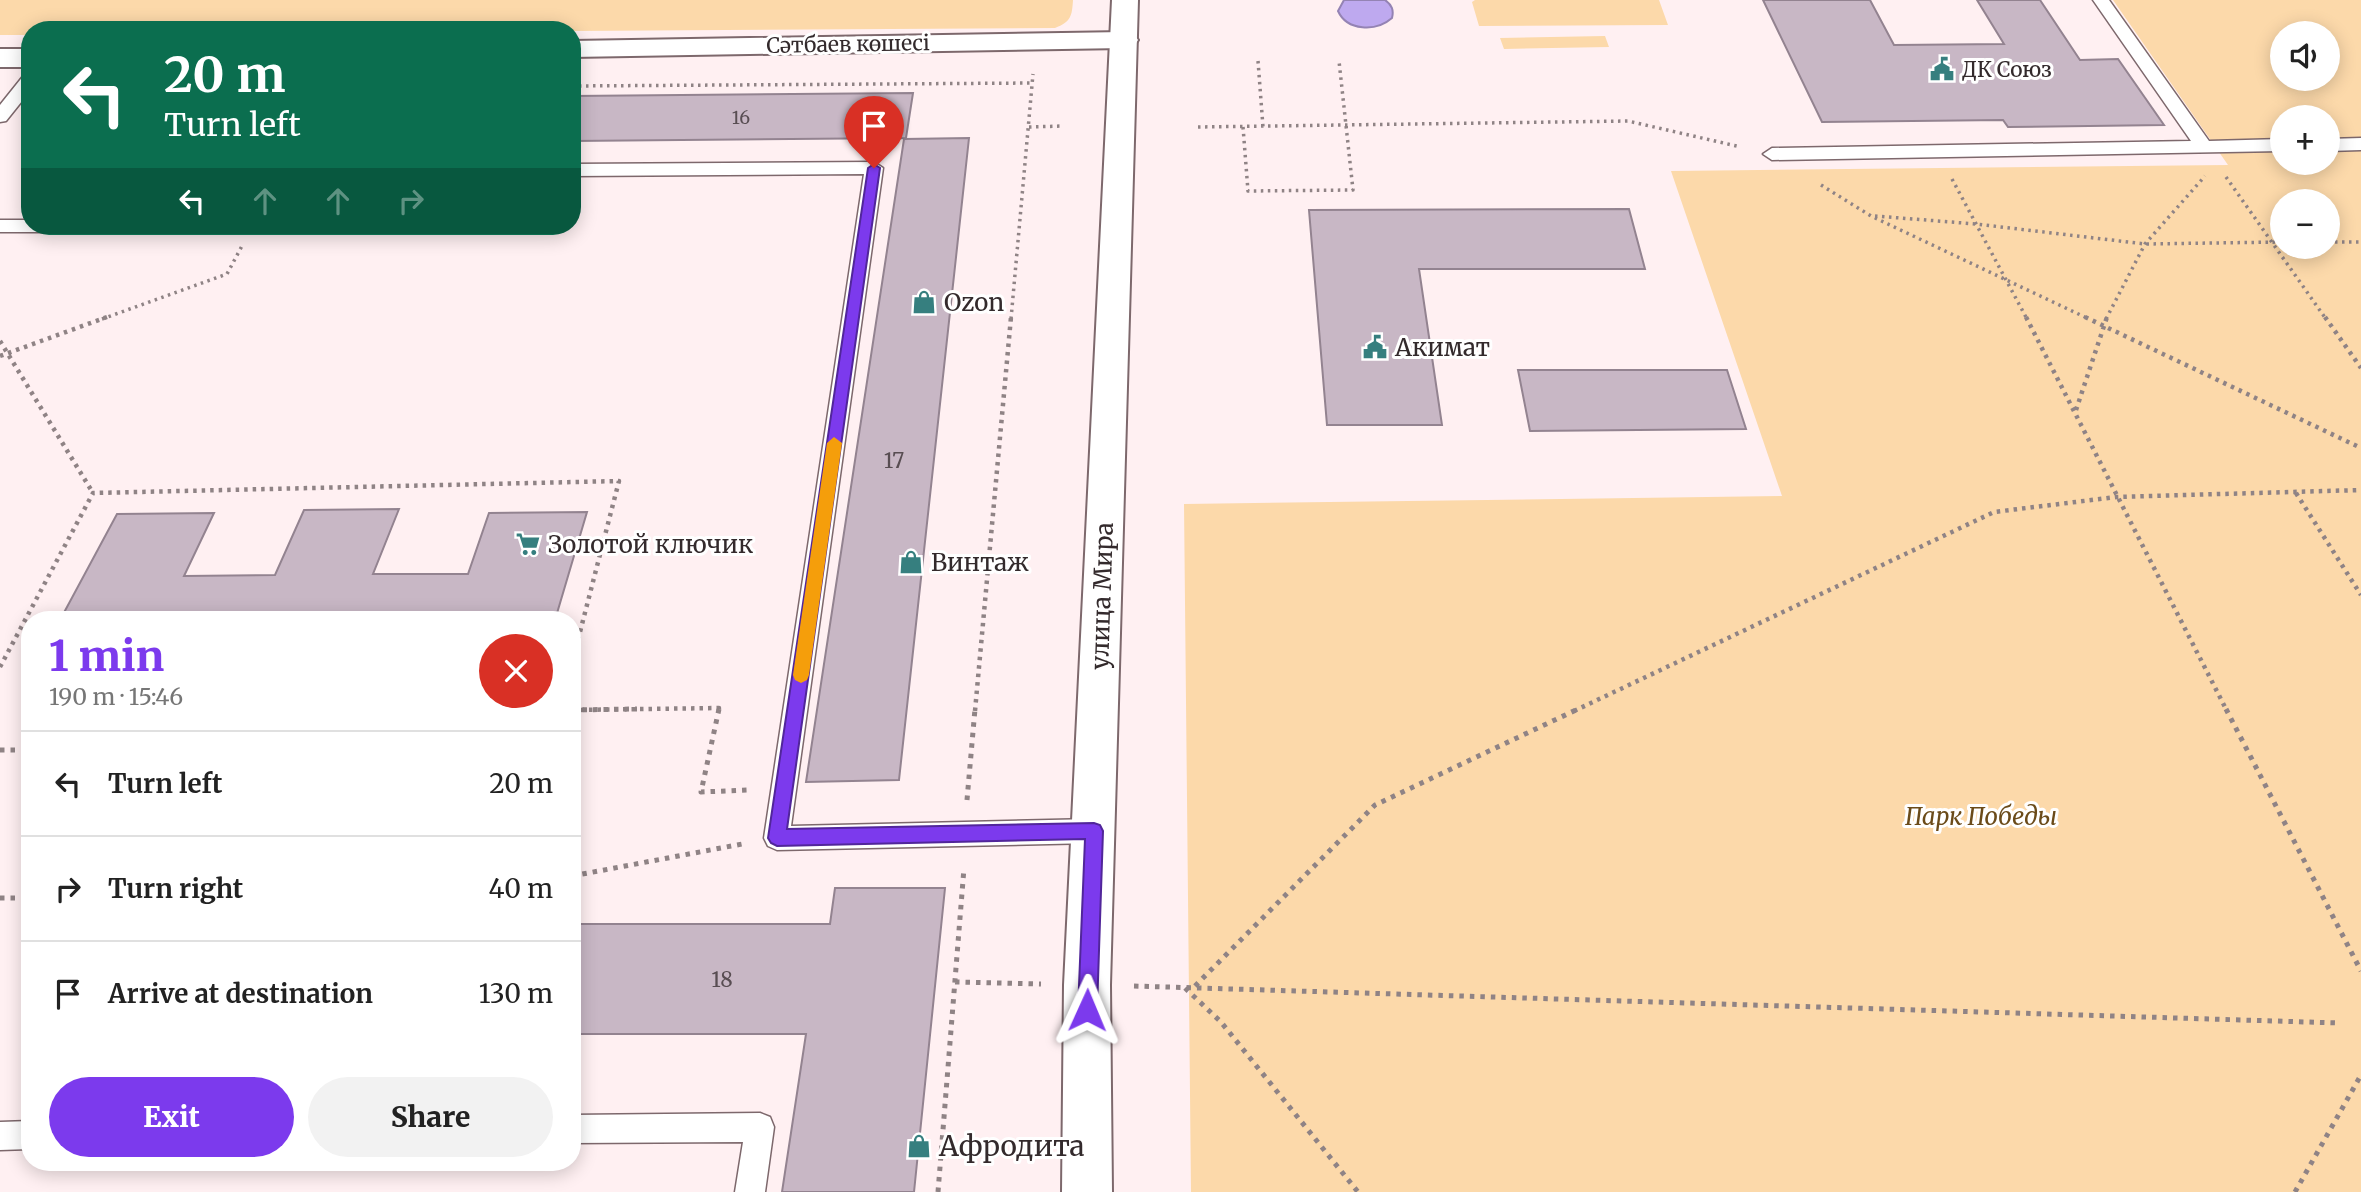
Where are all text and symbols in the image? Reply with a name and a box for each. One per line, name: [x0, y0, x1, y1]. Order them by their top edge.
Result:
map controls: [2270, 21, 2340, 259]
button: sound: [2270, 21, 2340, 91]
street label: Сәтбаев көшесі: [766, 29, 930, 59]
text: 20 m: [164, 44, 285, 105]
icon: left: [49, 49, 140, 140]
public building icon: ДК Союз: [1928, 55, 1956, 83]
place label: ДК Союз: [1962, 56, 2052, 83]
pin: [844, 96, 904, 168]
text: Turn left: [164, 105, 301, 145]
button: +: [2270, 105, 2340, 175]
house number: 16: [732, 106, 750, 129]
icon: arrive: [855, 107, 893, 145]
icon: left: [173, 182, 211, 220]
icon: ahead: [246, 182, 284, 220]
icon: ahead: [319, 182, 357, 220]
icon: right: [392, 182, 430, 220]
button: −: [2270, 189, 2340, 259]
place label: Ozon: [944, 287, 1004, 318]
shop icon: Ozon: [910, 288, 938, 316]
place label: Акимат: [1394, 332, 1490, 363]
public building icon: Акимат: [1361, 333, 1389, 361]
house number: 17: [884, 447, 904, 474]
street label: улица Мира: [1084, 522, 1120, 670]
place label: Золотой ключик: [548, 529, 753, 560]
supermarket icon: Золотой ключик: [514, 530, 542, 558]
place label: Винтаж: [931, 547, 1029, 578]
shop icon: Винтаж: [897, 548, 925, 576]
text: 1 min: [49, 630, 164, 682]
button: close: [479, 634, 553, 708]
text: 190 m · 15:46: [49, 682, 183, 711]
icon: left: [49, 765, 87, 803]
text: Turn left: [108, 767, 222, 800]
text: 20 m: [489, 767, 553, 800]
park label: Парк Победы: [1905, 801, 2057, 832]
icon: right: [49, 870, 87, 908]
text: Turn right: [108, 872, 243, 905]
text: 40 m: [489, 872, 553, 905]
house number: 18: [711, 966, 733, 993]
position arrow: [1050, 973, 1124, 1047]
icon: arrive: [49, 975, 87, 1013]
text: Arrive at destination: [108, 977, 373, 1010]
text: 130 m: [479, 977, 553, 1010]
button: Exit: [49, 1077, 294, 1157]
button: Share: [308, 1077, 553, 1157]
place label: Афродита: [938, 1128, 1085, 1164]
shop icon: Афродита: [905, 1132, 933, 1160]

